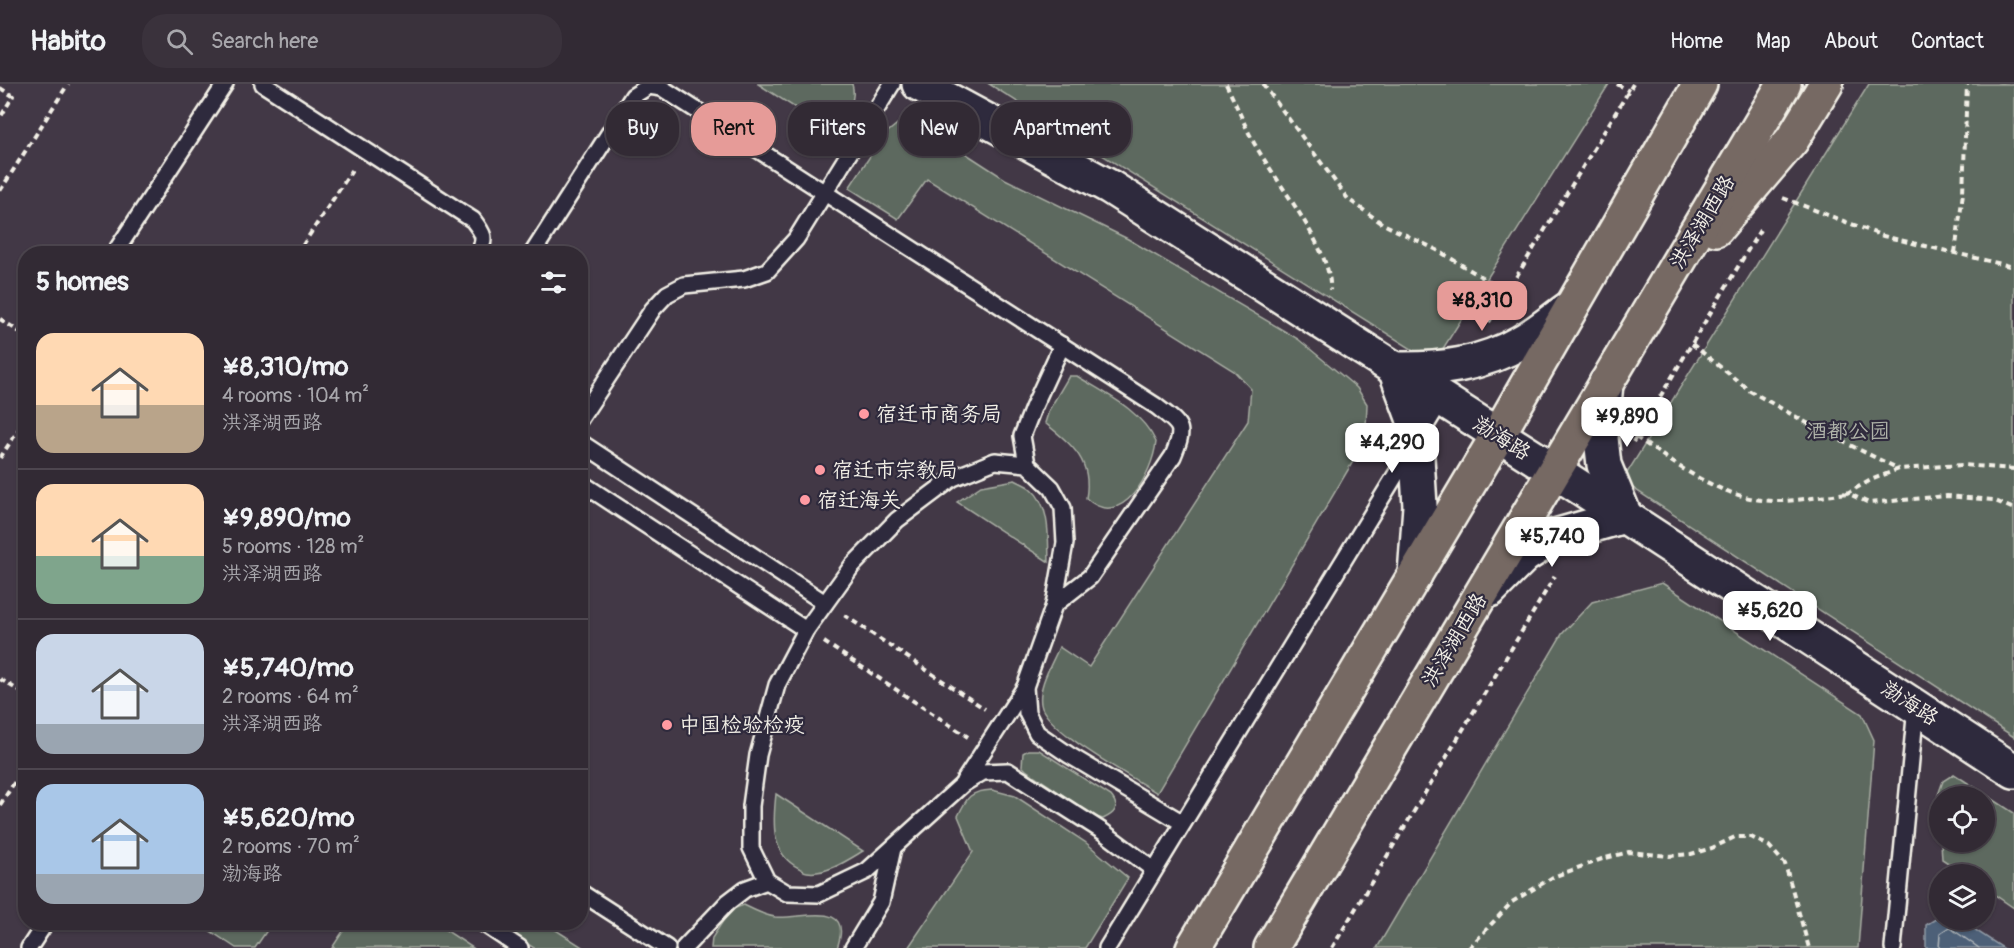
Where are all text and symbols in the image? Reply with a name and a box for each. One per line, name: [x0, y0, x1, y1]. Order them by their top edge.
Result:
search box: [142, 14, 562, 68]
text: Habito: [30, 24, 106, 59]
icon: search: [163, 25, 196, 58]
text: Search here: [211, 27, 318, 55]
text: Home: [1670, 28, 1723, 55]
text: Map: [1756, 28, 1791, 55]
text: About: [1824, 28, 1878, 55]
text: Contact: [1911, 28, 1984, 55]
chip: Buy: [606, 102, 679, 156]
chip: Rent: [691, 102, 776, 156]
chip: Filters: [788, 102, 887, 156]
chip: New: [899, 102, 979, 156]
chip: Apartment: [991, 102, 1131, 156]
street label: 洪泽湖西路: [1664, 170, 1741, 274]
text: 5 homes: [36, 266, 129, 298]
icon: filters: [537, 266, 570, 299]
pin: ¥8,310: [1433, 281, 1531, 332]
text: ¥8,310: [1451, 288, 1513, 313]
text: ¥8,310/mo: [222, 351, 349, 383]
icon: home: [84, 357, 156, 429]
text: 4 rooms · 104 m²: [222, 383, 369, 408]
pin: ¥9,890: [1578, 397, 1676, 448]
place label: 宿迁市商务局: [876, 401, 1002, 428]
text: ¥9,890: [1595, 404, 1659, 429]
marker: 宿迁市商务局: [857, 407, 871, 421]
text: 洪泽湖西路: [222, 410, 322, 435]
street label: 渤海路: [1468, 410, 1536, 467]
park label: 酒都公园: [1806, 418, 1890, 445]
pin: ¥4,290: [1343, 423, 1441, 474]
text: ¥4,290: [1359, 430, 1425, 455]
place label: 宿迁市宗教局: [832, 457, 958, 484]
marker: 宿迁市宗教局: [813, 463, 827, 477]
place label: 宿迁海关: [817, 487, 901, 514]
marker: 宿迁海关: [798, 493, 812, 507]
text: ¥9,890/mo: [222, 502, 351, 534]
icon: home: [84, 508, 156, 580]
pin: ¥5,740: [1503, 517, 1601, 568]
text: ¥5,740: [1519, 524, 1585, 549]
text: 5 rooms · 128 m²: [222, 534, 364, 559]
text: 洪泽湖西路: [222, 561, 322, 586]
street label: 洪泽湖西路: [1416, 588, 1493, 692]
pin: ¥5,620: [1721, 591, 1819, 642]
text: ¥5,620: [1737, 598, 1803, 623]
text: ¥5,740/mo: [222, 652, 354, 684]
icon: home: [84, 658, 156, 730]
street label: 渤海路: [1876, 675, 1943, 732]
text: 2 rooms · 64 m²: [222, 684, 359, 709]
text: 洪泽湖西路: [222, 711, 322, 736]
place label: 中国检验检疫: [679, 712, 805, 739]
marker: 中国检验检疫: [660, 718, 674, 732]
map controls: [1929, 786, 1995, 930]
button: locate: [1929, 786, 1995, 852]
text: ¥5,620/mo: [222, 802, 355, 834]
icon: home: [84, 808, 156, 880]
text: 2 rooms · 70 m²: [222, 834, 360, 859]
text: 渤海路: [222, 861, 282, 886]
button: layers: [1929, 864, 1995, 930]

